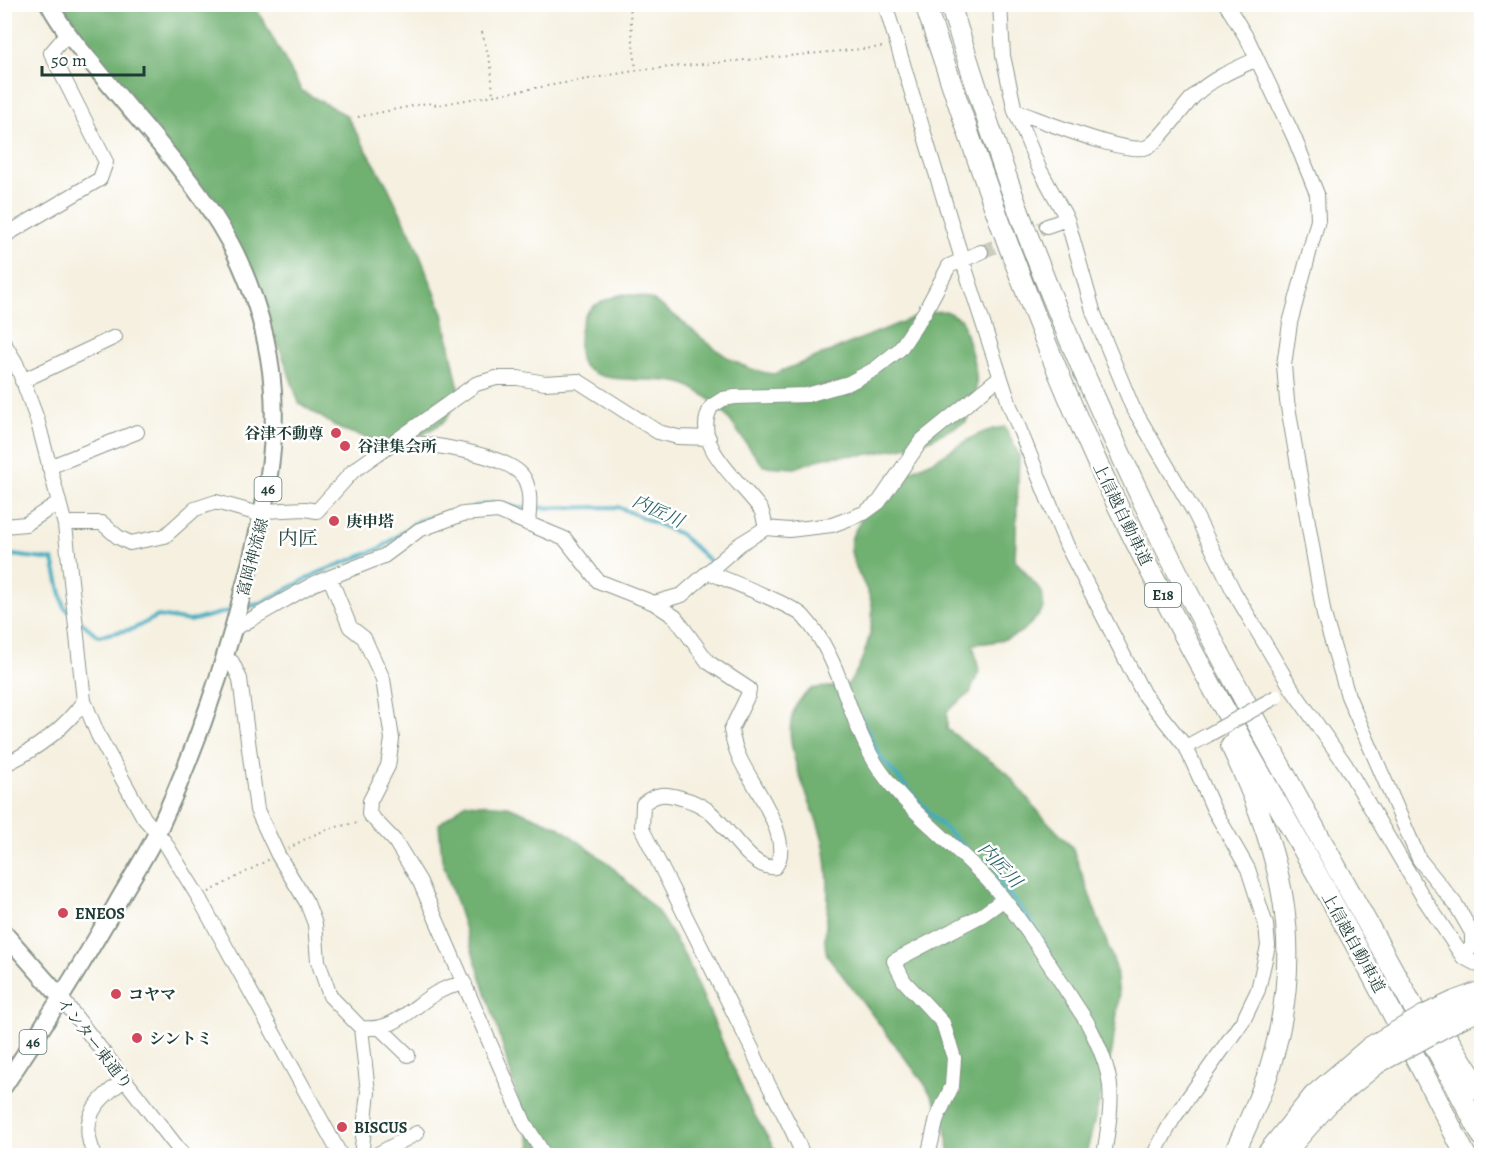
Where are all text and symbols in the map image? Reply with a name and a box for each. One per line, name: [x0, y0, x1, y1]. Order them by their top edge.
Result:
scale bar: [42, 39, 144, 77]
text: 50 m: [51, 48, 87, 72]
place label: 谷津不動尊: [244, 423, 324, 445]
marker: 谷津不動尊: [329, 426, 343, 440]
place label: 谷津集会所: [357, 436, 437, 458]
marker: 谷津集会所: [338, 439, 352, 453]
street label: 上信越自動車道: [1088, 459, 1157, 570]
road number: 46: [254, 477, 282, 501]
water label: 内匠川: [628, 489, 689, 534]
place label: 庚申塔: [346, 511, 394, 533]
marker: 庚申塔: [327, 514, 341, 528]
street label: 富岡神流線: [232, 516, 274, 599]
district label: 内匠: [278, 525, 318, 552]
road number: E18: [1145, 583, 1181, 607]
water label: 内匠川: [973, 837, 1029, 894]
street label: 上信越自動車道: [1316, 888, 1390, 997]
place label: ENEOS: [75, 903, 125, 925]
marker: ENEOS: [56, 906, 70, 920]
place label: コヤマ: [128, 984, 176, 1006]
marker: コヤマ: [109, 987, 123, 1001]
street label: インター東通り: [51, 993, 137, 1094]
place label: シントミ: [149, 1028, 213, 1050]
road number: 46: [20, 1030, 46, 1054]
marker: シントミ: [130, 1031, 144, 1045]
place label: BISCUS: [354, 1117, 408, 1139]
marker: BISCUS: [335, 1120, 349, 1134]

